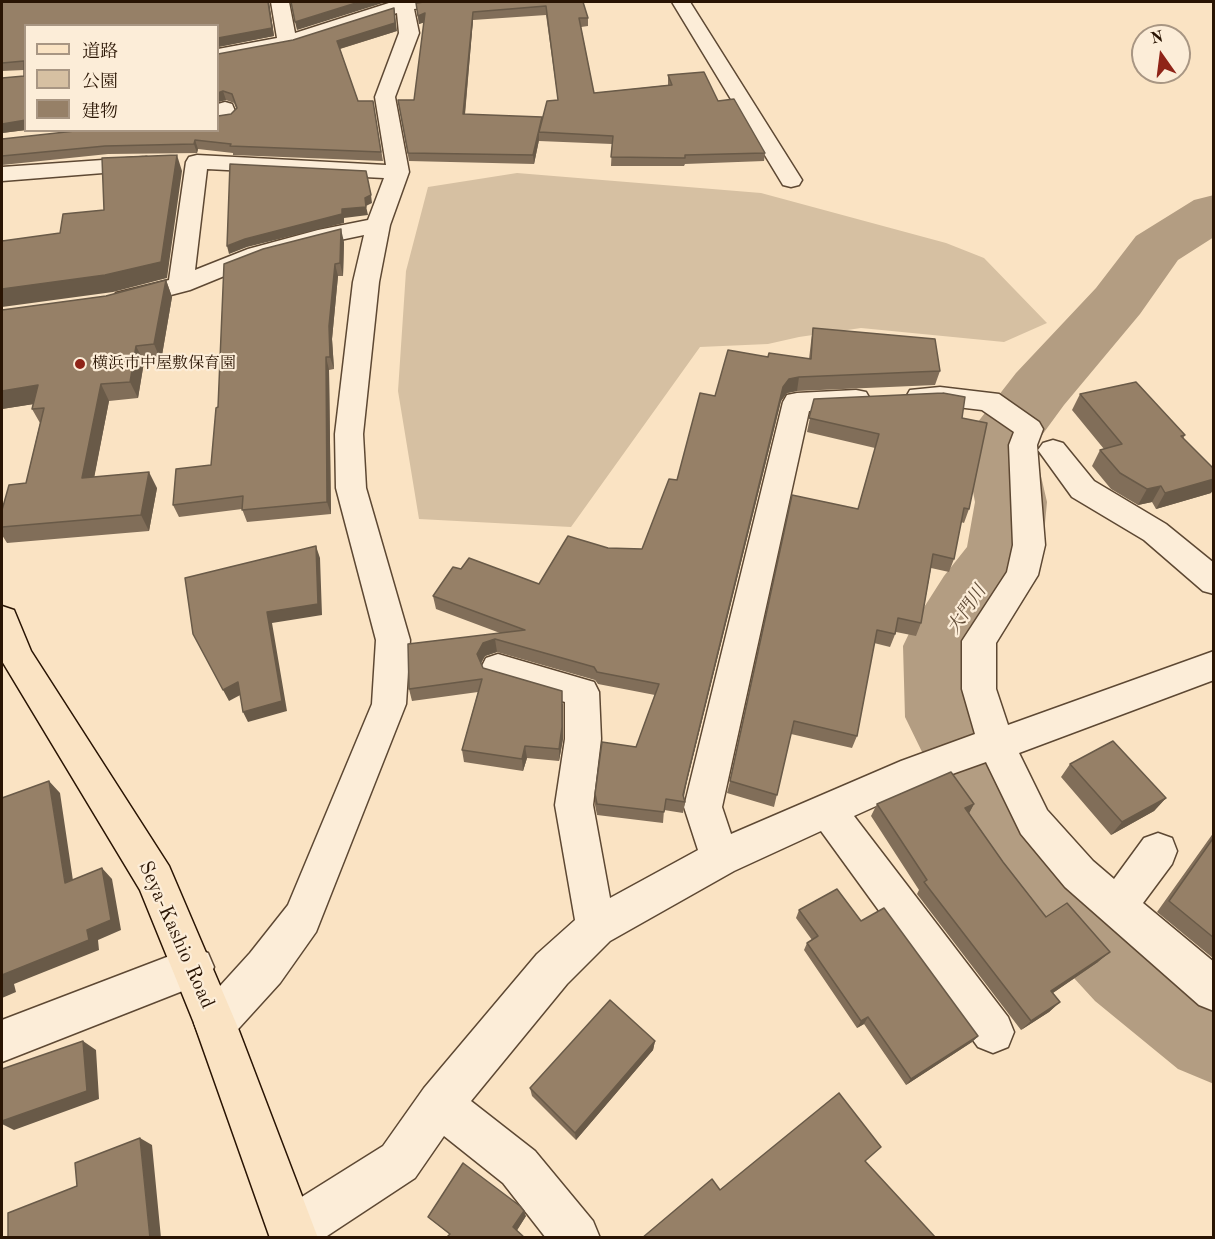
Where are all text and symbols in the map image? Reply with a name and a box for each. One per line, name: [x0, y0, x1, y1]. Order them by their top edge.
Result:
legend: [24, 24, 219, 132]
north arrow: [1131, 24, 1191, 84]
text: N: [1149, 29, 1165, 48]
text: 道路: [82, 43, 118, 61]
text: 公園: [82, 73, 118, 91]
text: 建物: [82, 103, 118, 121]
place label: 横浜市中屋敷保育園: [92, 354, 236, 374]
marker: 横浜市中屋敷保育園: [73, 357, 87, 371]
water label: 大門川: [943, 582, 991, 638]
street label: Seya-Kashio Road: [133, 858, 219, 1012]

